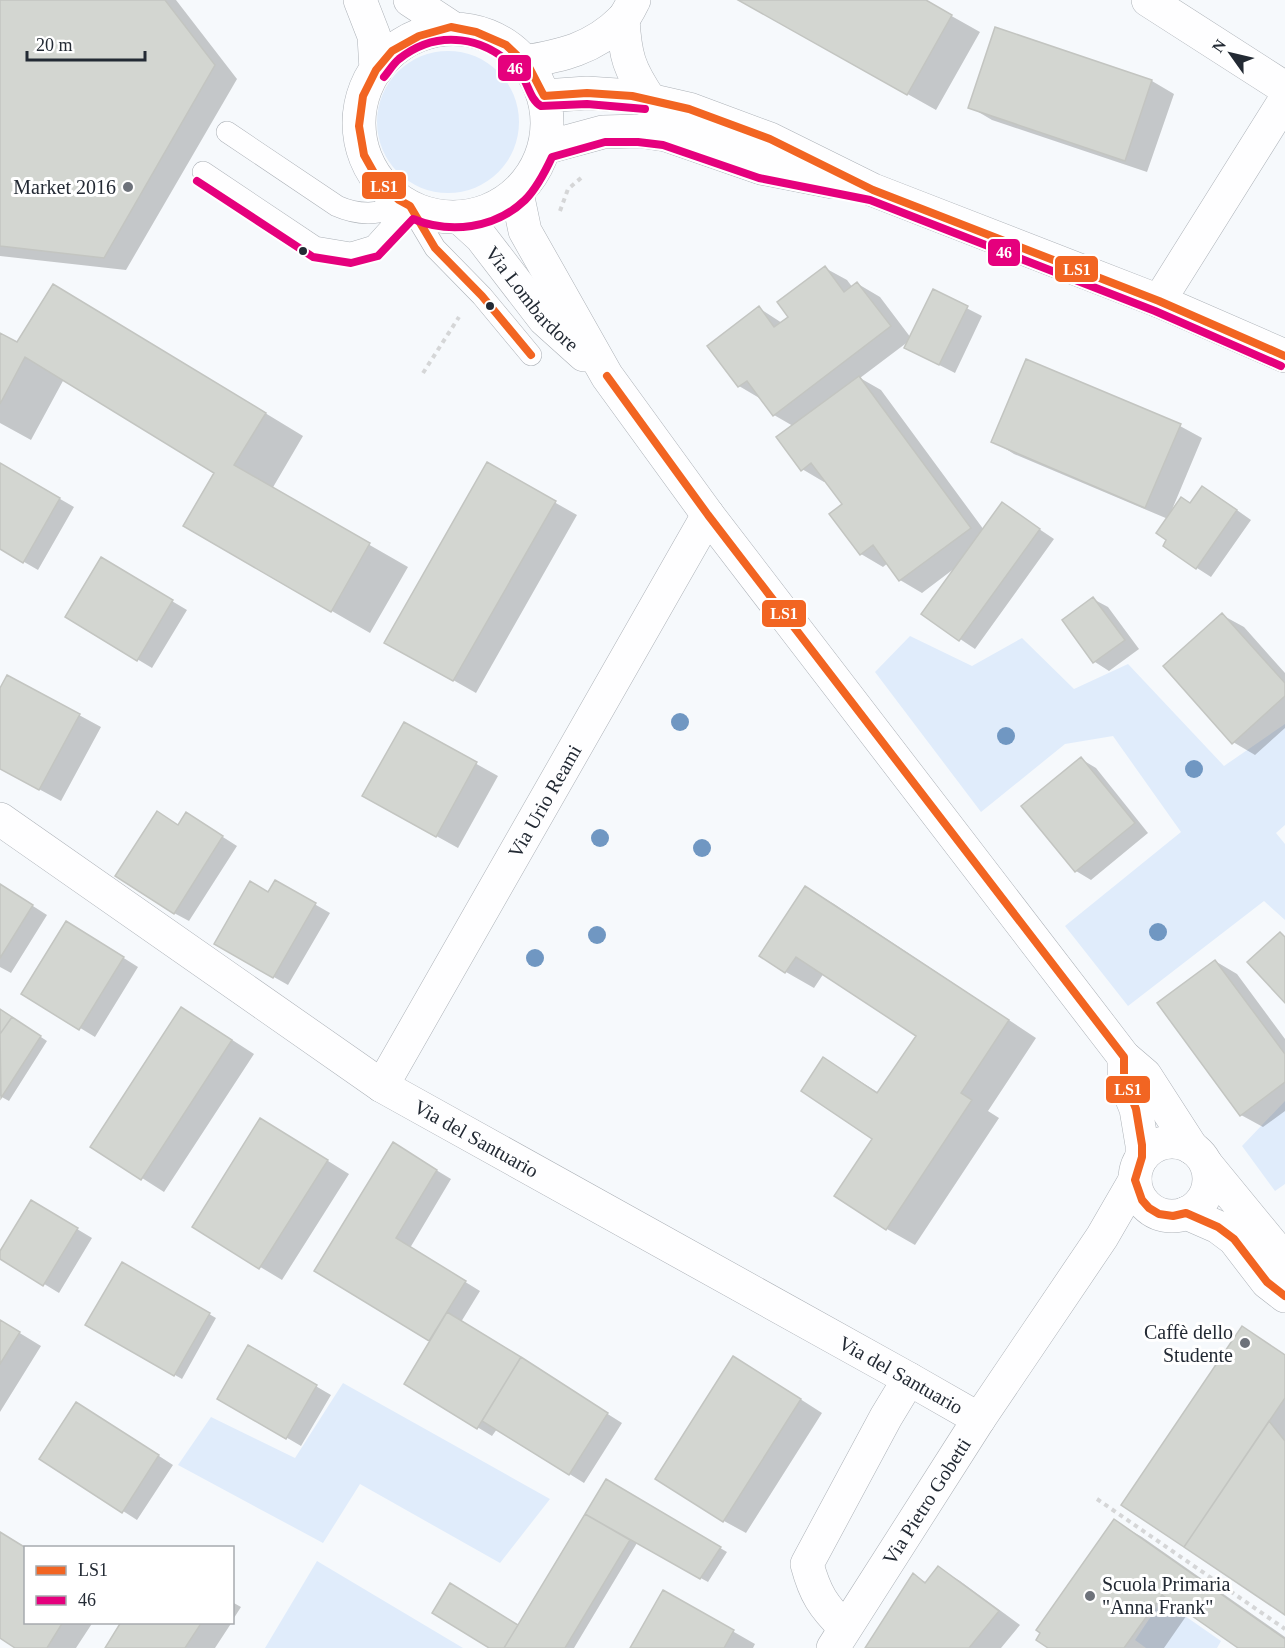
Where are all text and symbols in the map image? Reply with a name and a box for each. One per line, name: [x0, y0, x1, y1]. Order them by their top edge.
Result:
scale bar: [27, 24, 146, 62]
north arrow: [1201, 24, 1261, 84]
text: 20 m: [36, 35, 73, 55]
text: N: [1209, 36, 1230, 55]
line badge: 46: [497, 54, 532, 82]
text: 46: [507, 60, 523, 77]
line badge: LS1: [361, 171, 407, 200]
place label: Market 2016: [13, 176, 116, 198]
text: LS1: [370, 178, 398, 195]
marker: Market 2016: [121, 180, 135, 194]
line badge: 46: [987, 238, 1021, 267]
street label: Via Lombardore: [481, 242, 583, 356]
text: 46: [996, 244, 1012, 261]
unlabelled marker: [297, 245, 309, 257]
line badge: LS1: [1054, 255, 1099, 283]
text: LS1: [1063, 261, 1091, 278]
unlabelled marker: [484, 300, 496, 312]
line badge: LS1: [761, 599, 807, 628]
text: LS1: [770, 605, 798, 622]
street label: Via Urio Reami: [504, 740, 586, 862]
line badge: LS1: [1105, 1075, 1151, 1104]
text: LS1: [1114, 1081, 1142, 1098]
street label: Via del Santuario: [410, 1095, 542, 1182]
place label: Caffè dello Studente: [1144, 1321, 1233, 1366]
street label: Via del Santuario: [835, 1331, 967, 1419]
marker: Caffè dello Studente: [1238, 1336, 1252, 1350]
street label: Via Pietro Gobetti: [878, 1434, 975, 1569]
legend: [24, 1546, 234, 1624]
text: LS1: [78, 1560, 108, 1580]
place label: Scuola Primaria "Anna Frank": [1102, 1573, 1230, 1618]
marker: Scuola Primaria "Anna Frank": [1083, 1589, 1097, 1603]
text: 46: [78, 1590, 96, 1610]

